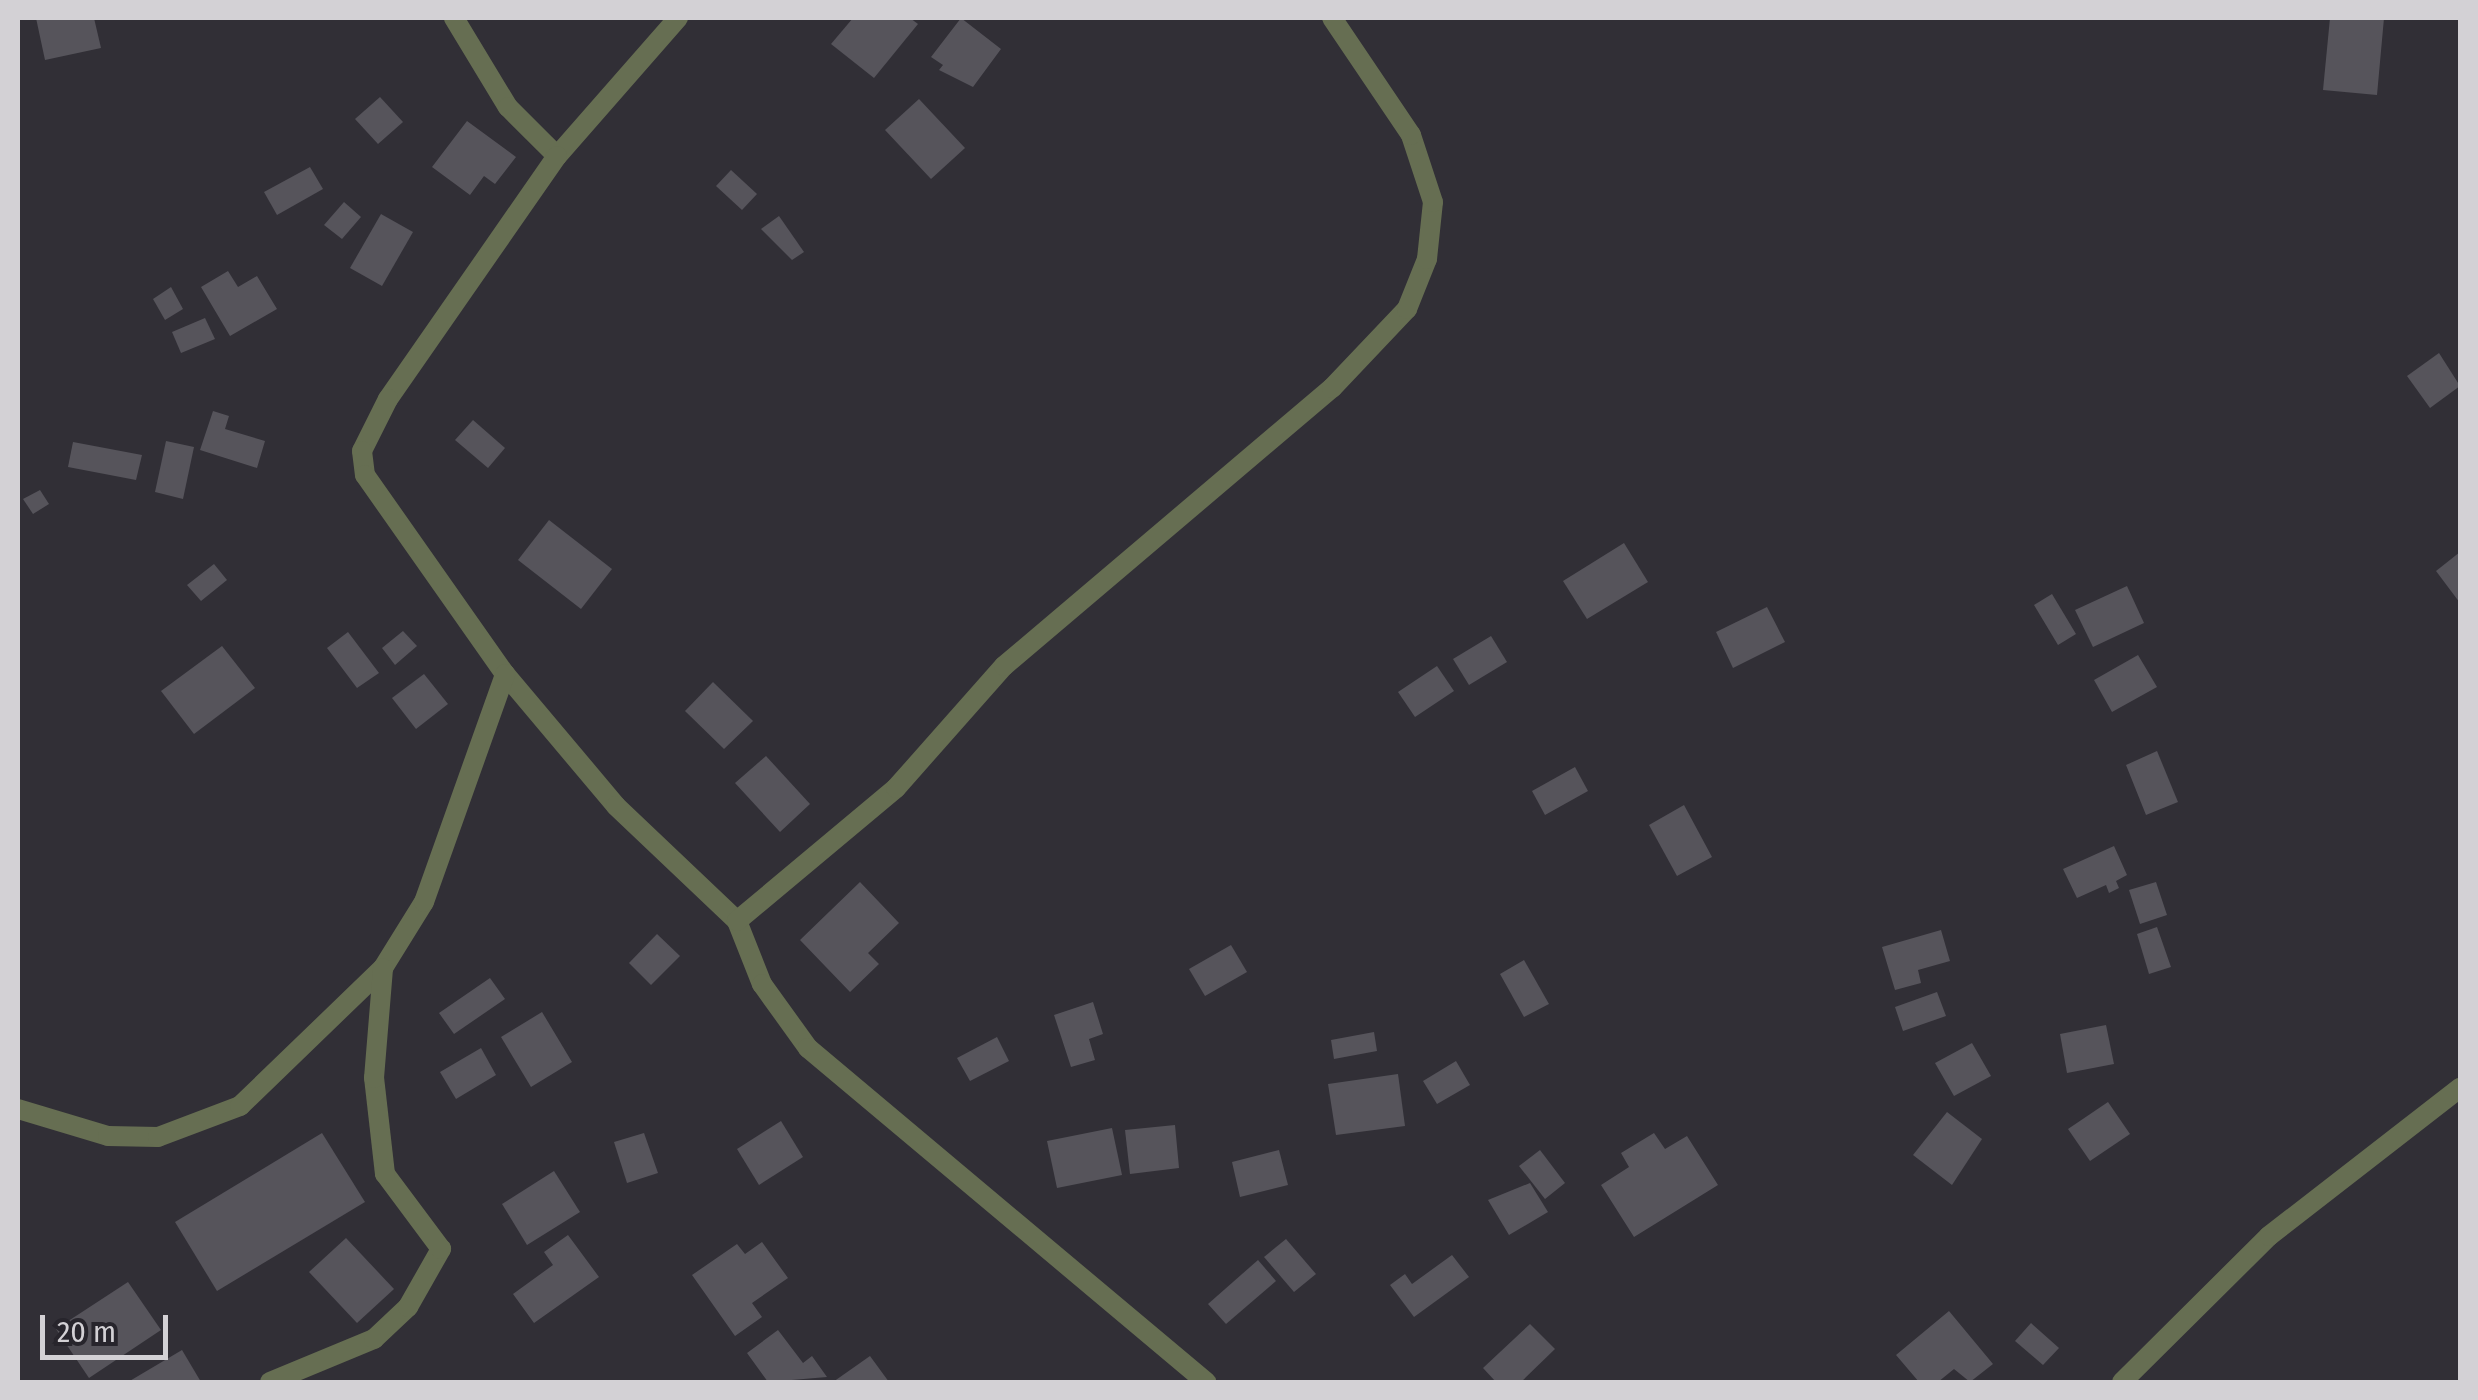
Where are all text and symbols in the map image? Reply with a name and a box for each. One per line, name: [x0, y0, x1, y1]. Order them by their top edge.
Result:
scale bar: [45, 1295, 172, 1357]
text: 20 m: [57, 1314, 116, 1350]

